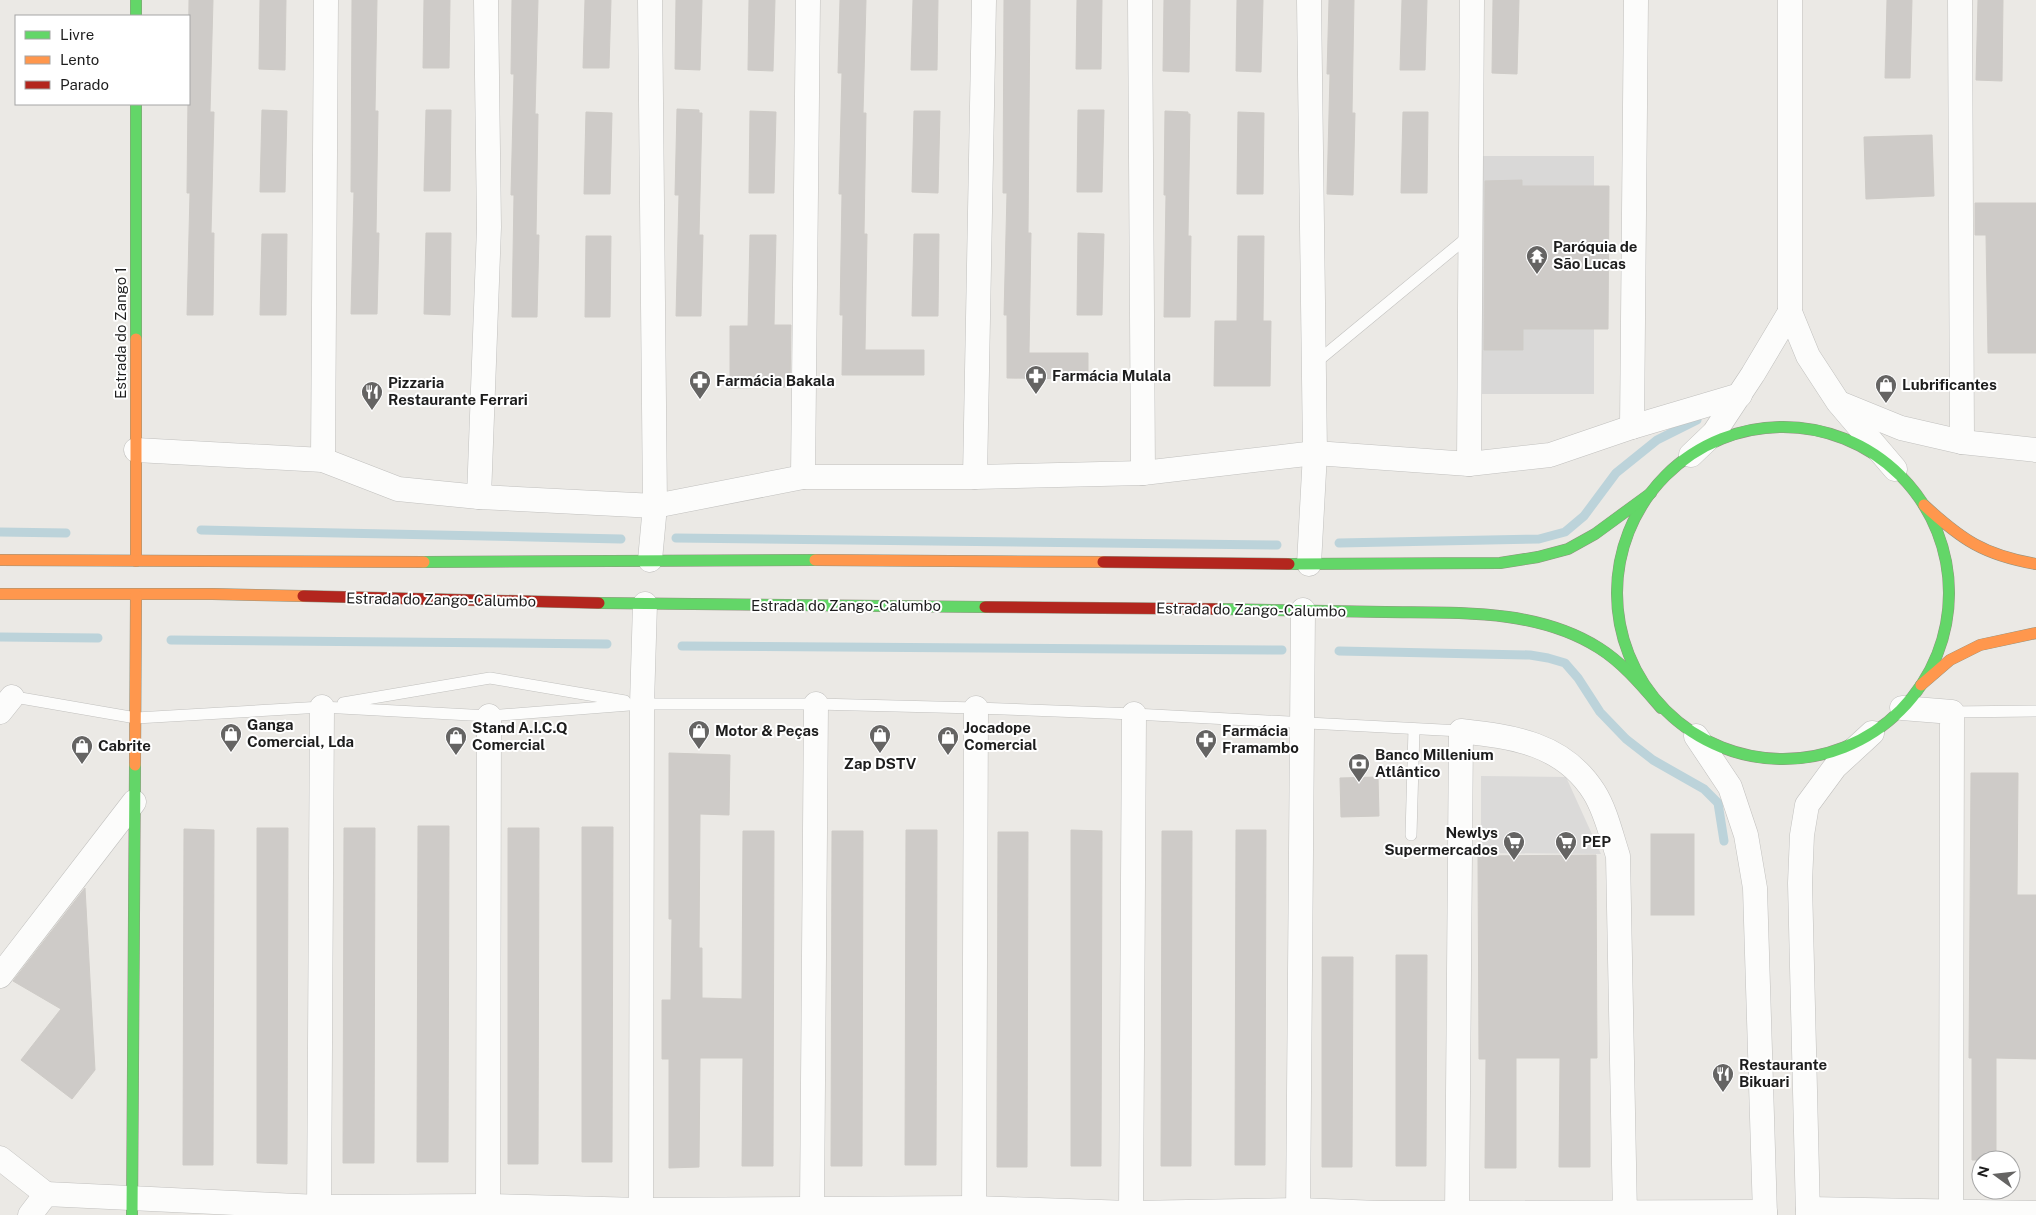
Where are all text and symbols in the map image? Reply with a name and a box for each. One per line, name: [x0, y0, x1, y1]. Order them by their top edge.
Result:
legend: [15, 15, 190, 105]
text: Livre: [60, 26, 94, 43]
text: Lento: [60, 51, 99, 68]
text: Parado: [60, 76, 109, 93]
place label: Paróquia de São Lucas: [1553, 238, 1638, 272]
temple icon: Paróquia de São Lucas: [1525, 244, 1549, 275]
street label: Estrada do Zango 1: [112, 267, 129, 399]
pharmacy icon: Farmácia Mulala: [1024, 364, 1048, 395]
place label: Farmácia Mulala: [1052, 367, 1171, 384]
pharmacy icon: Farmácia Bakala: [688, 369, 712, 400]
place label: Farmácia Bakala: [716, 372, 835, 389]
shop icon: Lubrificantes: [1874, 373, 1898, 404]
place label: Pizzaria Restaurante Ferrari: [388, 374, 528, 408]
place label: Lubrificantes: [1902, 376, 1997, 393]
restaurant icon: Pizzaria Restaurante Ferrari: [360, 380, 384, 411]
street label: Estrada do Zango-Calumbo: [346, 589, 536, 610]
street label: Estrada do Zango-Calumbo: [751, 597, 941, 614]
street label: Estrada do Zango-Calumbo: [1156, 599, 1346, 620]
place label: Ganga Comercial, Lda: [247, 716, 354, 750]
place label: Stand A.I.C.Q Comercial: [472, 719, 568, 753]
shop icon: Motor & Peças: [687, 719, 711, 750]
place label: Jocadope Comercial: [964, 719, 1037, 753]
shop icon: Ganga Comercial, Lda: [219, 722, 243, 753]
place label: Motor & Peças: [715, 722, 819, 739]
place label: Farmácia Framambo: [1222, 722, 1299, 756]
shop icon: Zap DSTV: [868, 723, 892, 754]
shop icon: Stand A.I.C.Q Comercial: [444, 725, 468, 756]
shop icon: Jocadope Comercial: [936, 725, 960, 756]
pharmacy icon: Farmácia Framambo: [1194, 728, 1218, 759]
shop icon: Cabrite: [70, 734, 94, 765]
place label: Cabrite: [98, 737, 151, 754]
place label: Banco Millenium Atlântico: [1375, 746, 1494, 780]
bank icon: Banco Millenium Atlântico: [1347, 752, 1371, 783]
place label: Zap DSTV: [844, 755, 917, 772]
place label: Newlys Supermercados: [1384, 824, 1498, 858]
supermarket icon: Newlys Supermercados: [1502, 830, 1526, 861]
supermarket icon: PEP: [1554, 830, 1578, 861]
place label: PEP: [1582, 833, 1611, 850]
place label: Restaurante Bikuari: [1739, 1056, 1827, 1090]
restaurant icon: Restaurante Bikuari: [1711, 1062, 1735, 1093]
north arrow: [1971, 1150, 2021, 1200]
text: N: [1974, 1164, 1993, 1179]

